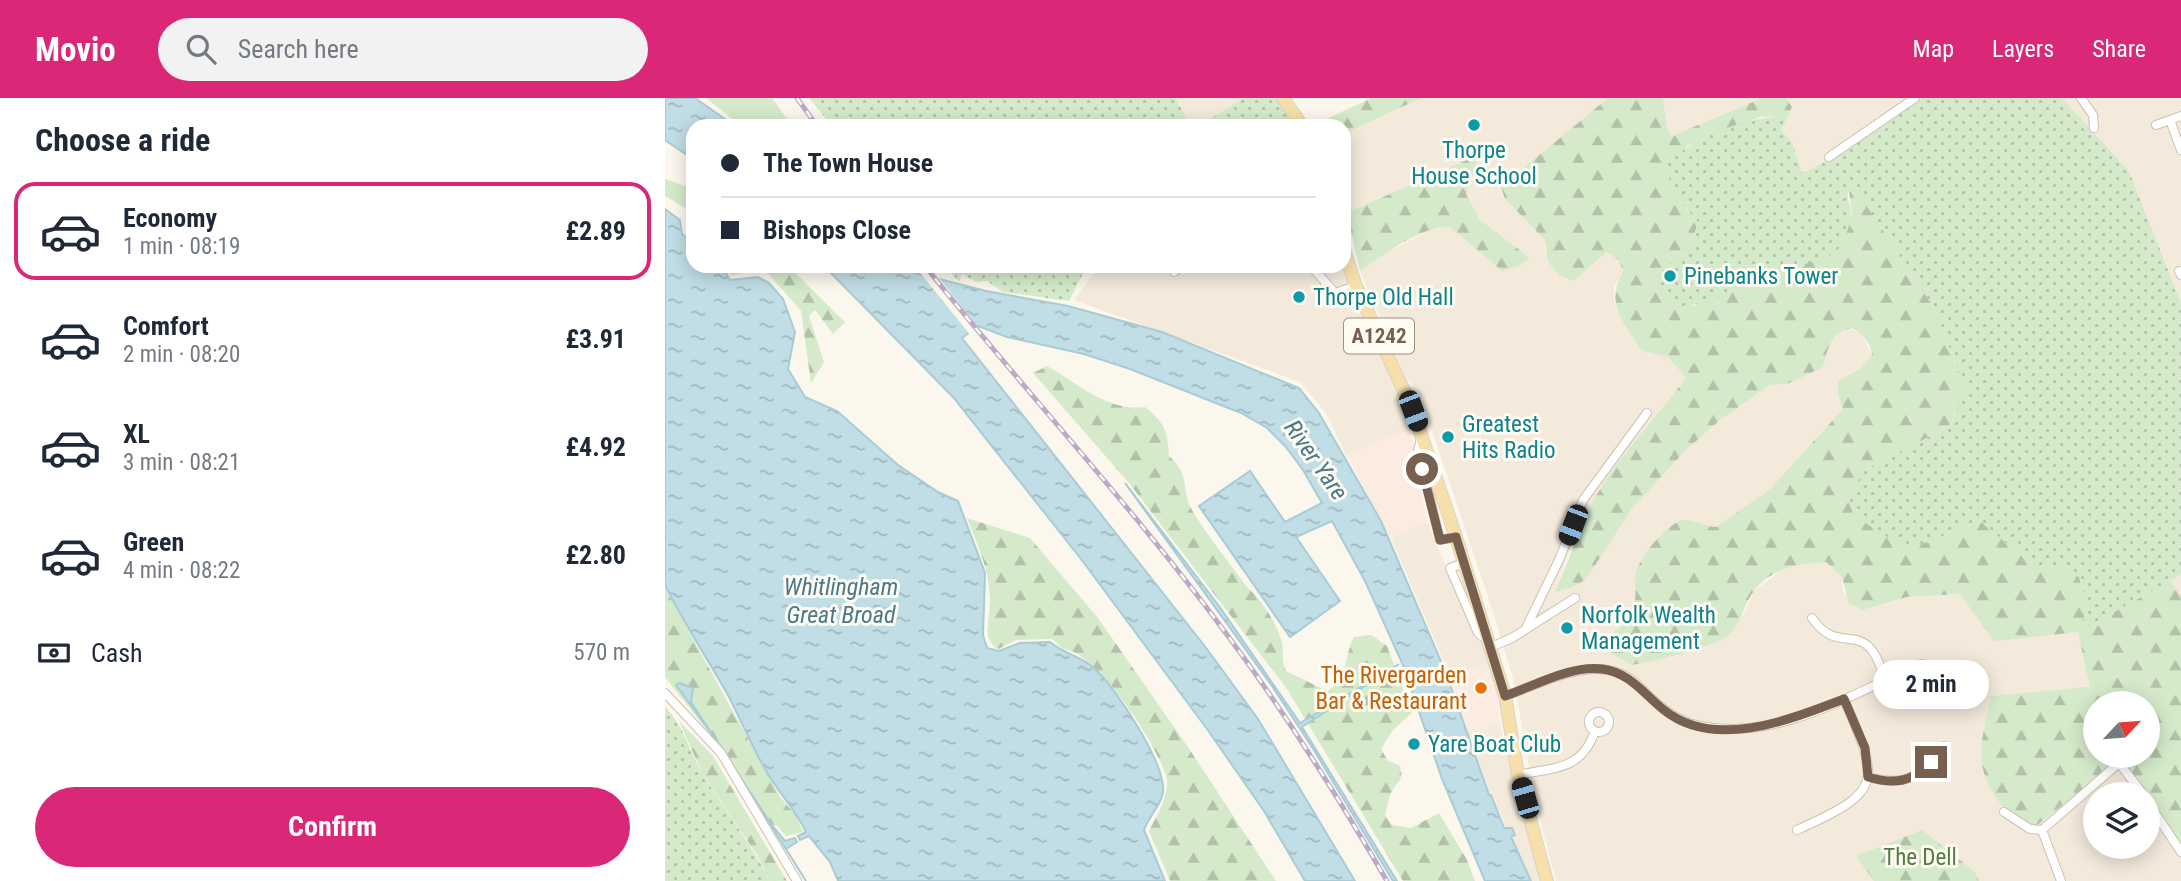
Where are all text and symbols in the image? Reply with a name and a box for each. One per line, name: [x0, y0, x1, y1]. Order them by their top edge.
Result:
search box: [158, 18, 648, 81]
text: Movio: [35, 30, 116, 69]
icon: search: [182, 30, 220, 68]
text: Search here: [238, 34, 359, 64]
text: Map: [1913, 35, 1954, 63]
text: Layers: [1992, 35, 2054, 63]
text: Share: [2092, 35, 2146, 63]
marker: Thorpe House School: [1466, 117, 1482, 133]
text: Choose a ride: [35, 121, 210, 159]
place label: Thorpe House School: [1411, 137, 1537, 190]
text: The Town House: [763, 148, 933, 178]
icon: car: [39, 200, 102, 263]
text: Economy: [123, 203, 217, 233]
text: Bishops Close: [763, 215, 911, 245]
text: £2.89: [565, 216, 626, 246]
text: 1 min · 08:19: [123, 233, 240, 260]
place label: Pinebanks Tower: [1684, 263, 1838, 290]
marker: Pinebanks Tower: [1662, 268, 1678, 284]
place label: Thorpe Old Hall: [1313, 284, 1454, 311]
marker: Thorpe Old Hall: [1291, 289, 1307, 305]
icon: car: [39, 308, 102, 371]
text: Comfort: [123, 311, 209, 341]
road number: A1242: [1344, 318, 1414, 354]
text: £3.91: [565, 324, 626, 354]
text: 2 min · 08:20: [123, 341, 240, 368]
car: [1396, 388, 1431, 434]
place label: Greatest Hits Radio: [1462, 411, 1556, 464]
water label: River Yare: [1278, 415, 1354, 505]
icon: car: [39, 416, 102, 479]
text: XL: [123, 419, 150, 449]
marker: Greatest Hits Radio: [1440, 429, 1456, 445]
text: £4.92: [565, 432, 626, 462]
text: 3 min · 08:21: [123, 449, 240, 476]
route start: [1406, 453, 1438, 485]
car: [1556, 502, 1591, 548]
icon: car: [39, 524, 102, 587]
text: Green: [123, 527, 184, 557]
text: £2.80: [565, 540, 626, 570]
text: 4 min · 08:22: [123, 557, 240, 584]
water label: Whitlingham Great Broad: [784, 573, 898, 629]
place label: Norfolk Wealth Management: [1581, 602, 1716, 655]
marker: Norfolk Wealth Management: [1559, 620, 1575, 636]
icon: cash: [35, 634, 73, 672]
text: Cash: [91, 638, 143, 668]
text: 570 m: [573, 639, 630, 666]
callout: 2 min: [1873, 660, 1989, 710]
place label: The Rivergarden Bar & Restaurant: [1315, 662, 1467, 715]
text: 2 min: [1905, 671, 1957, 698]
marker: The Rivergarden Bar & Restaurant: [1473, 680, 1489, 696]
north arrow: [2083, 691, 2159, 768]
map controls: [2083, 691, 2160, 859]
place label: Yare Boat Club: [1428, 731, 1561, 758]
marker: Yare Boat Club: [1406, 736, 1422, 752]
route end: [1915, 746, 1947, 778]
car: [1510, 775, 1541, 821]
button: layers: [2083, 782, 2160, 859]
button: Confirm: [35, 787, 630, 867]
park label: The Dell: [1883, 844, 1957, 871]

